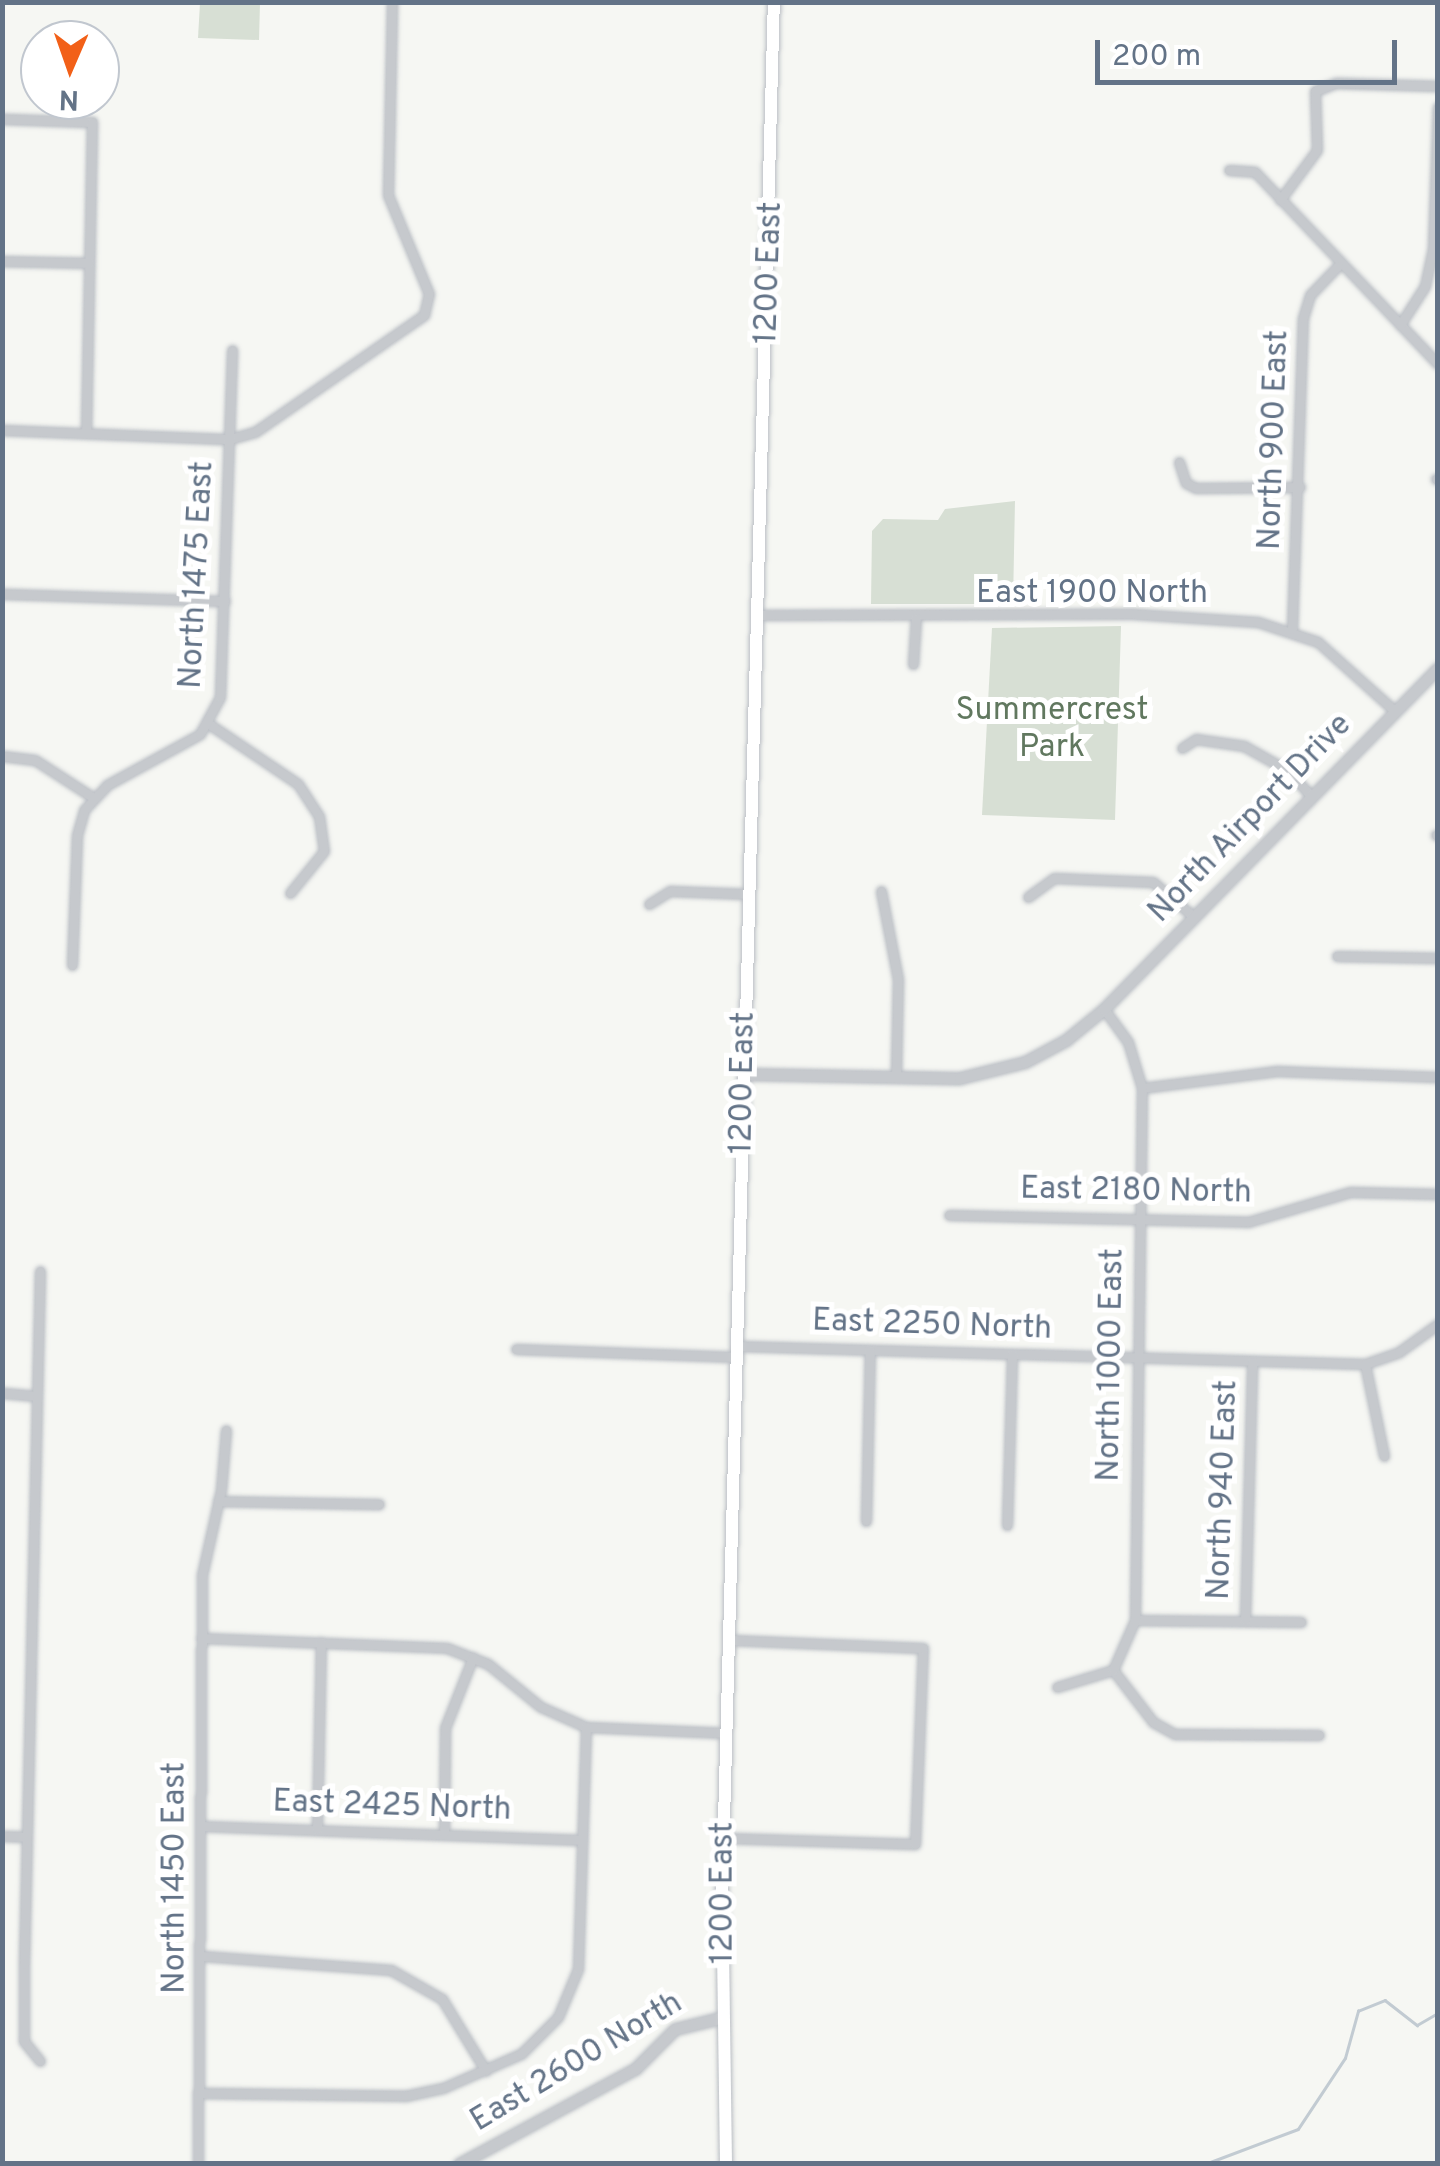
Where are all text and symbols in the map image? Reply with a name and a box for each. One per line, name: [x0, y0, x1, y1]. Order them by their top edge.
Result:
north arrow: [20, 20, 120, 120]
scale bar: [1100, 20, 1402, 82]
text: 200 m: [1112, 39, 1201, 76]
text: N: [58, 80, 80, 116]
street label: 1200 East: [748, 201, 792, 345]
street label: North 900 East: [1252, 329, 1298, 551]
street label: North 1475 East: [173, 460, 223, 690]
street label: East 1900 North: [976, 575, 1208, 613]
park label: Summercrest Park: [955, 693, 1149, 768]
street label: North Airport Drive: [1141, 706, 1361, 932]
street label: 1200 East: [724, 1011, 764, 1155]
street label: East 2180 North: [1020, 1171, 1252, 1213]
street label: North 1000 East: [1091, 1248, 1133, 1482]
street label: East 2250 North: [811, 1303, 1053, 1349]
street label: North 940 East: [1201, 1379, 1247, 1601]
street label: North 1450 East: [157, 1762, 195, 1994]
street label: East 2425 North: [272, 1784, 512, 1830]
street label: 1200 East: [705, 1822, 743, 1964]
street label: East 2600 North: [464, 1985, 690, 2141]

